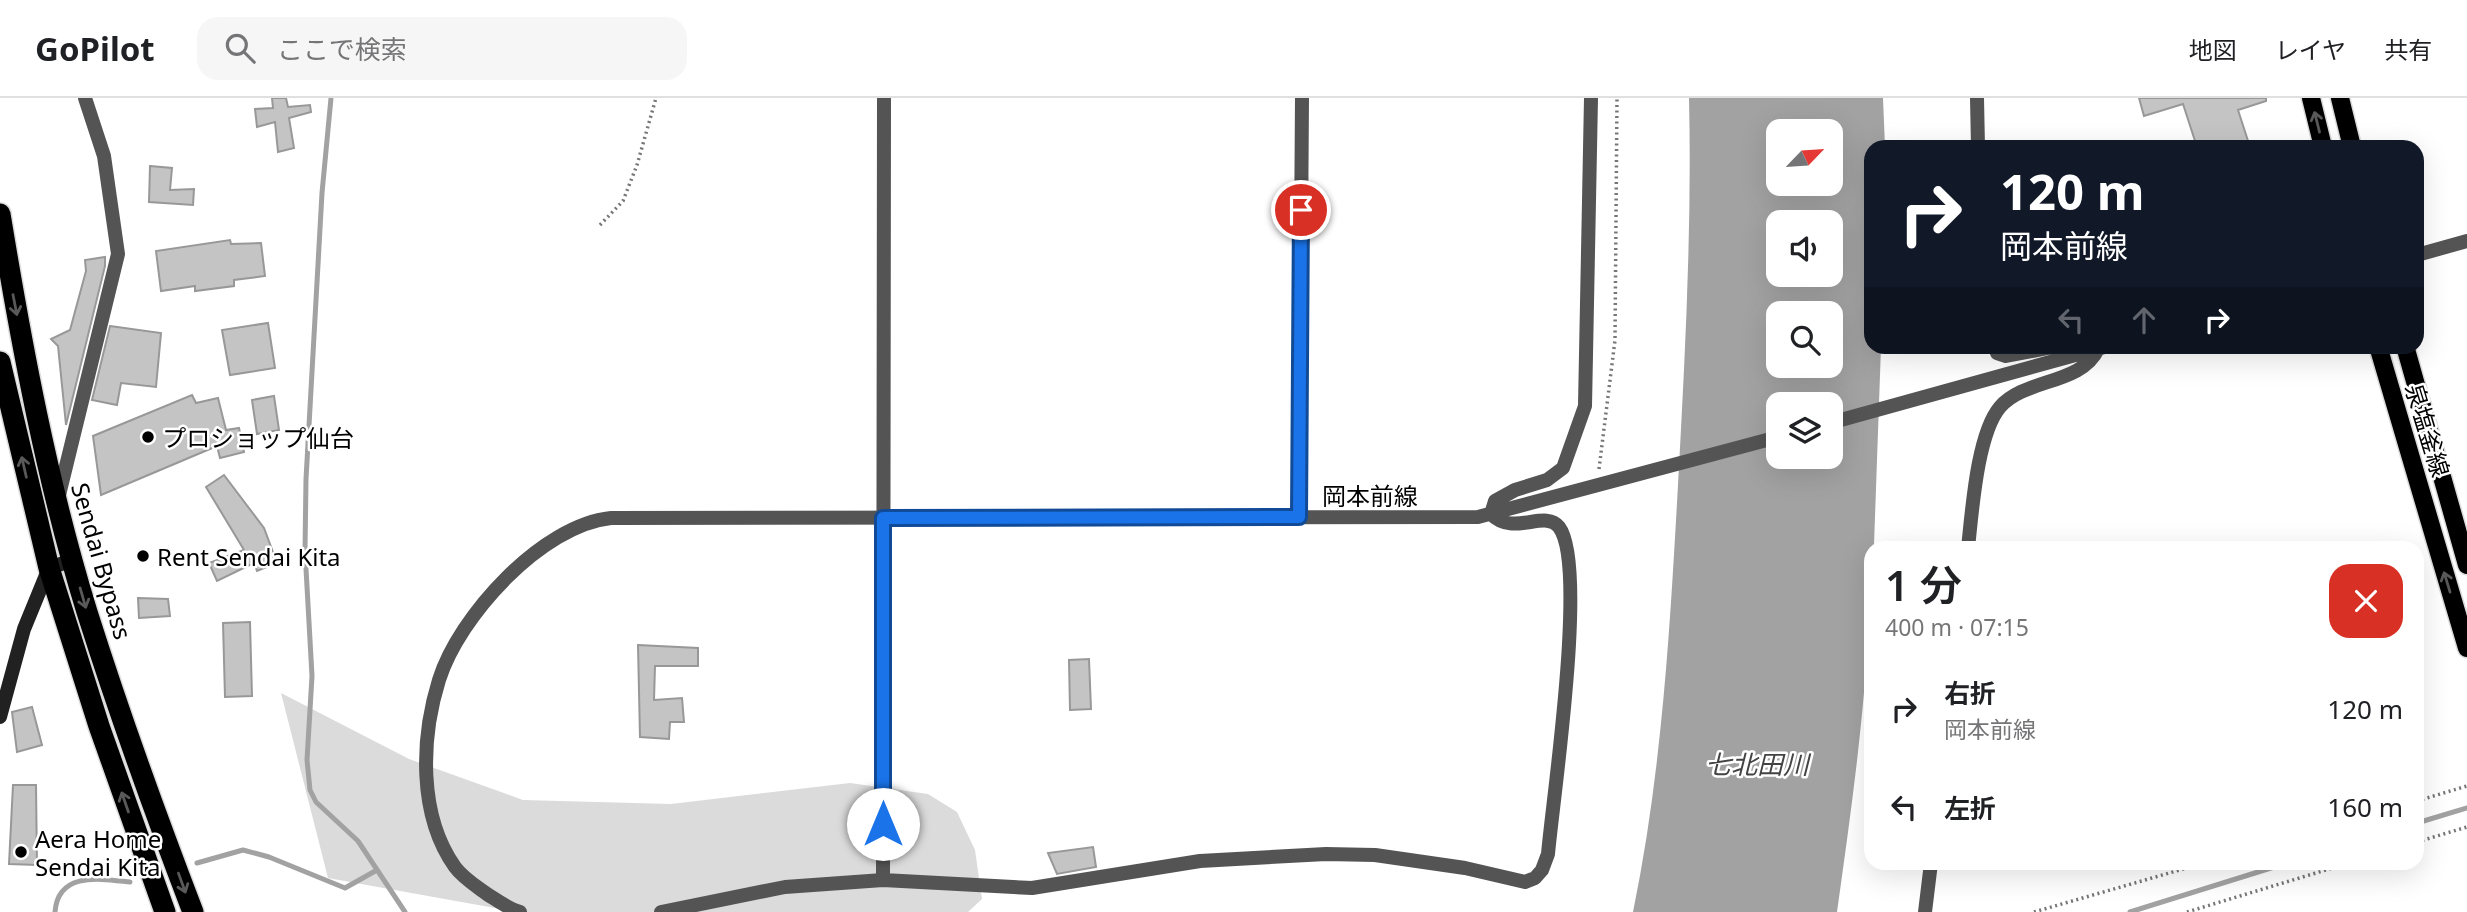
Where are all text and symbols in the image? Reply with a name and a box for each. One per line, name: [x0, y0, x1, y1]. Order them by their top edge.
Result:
search box: [197, 17, 687, 80]
text: GoPilot: [35, 26, 155, 71]
icon: search: [221, 29, 259, 67]
text: ここで検索: [277, 31, 407, 67]
text: 地図: [2189, 33, 2237, 66]
text: レイヤ: [2275, 33, 2346, 66]
text: 共有: [2384, 33, 2432, 66]
one-way arrow: [2310, 112, 2323, 134]
north arrow: [1766, 119, 1843, 196]
map controls: [1766, 119, 1843, 469]
text: 120 m: [2000, 158, 2145, 224]
icon: right: [1885, 168, 1976, 259]
pin: [1271, 180, 1331, 240]
icon: arrive: [1282, 191, 1320, 229]
button: sound: [1766, 210, 1843, 287]
text: 岡本前線: [2000, 224, 2128, 267]
one-way arrow: [9, 293, 23, 316]
button: search: [1766, 301, 1843, 378]
icon: left: [2052, 301, 2090, 339]
icon: ahead: [2125, 301, 2163, 339]
icon: right: [2198, 301, 2236, 339]
street label: 泉塩釜線: [2398, 379, 2458, 481]
button: layers: [1766, 392, 1843, 469]
place label: プロショップ仙台: [162, 421, 354, 454]
marker: プロショップ仙台: [140, 429, 156, 445]
one-way arrow: [17, 456, 30, 479]
street label: Sendai Bypass: [64, 479, 140, 643]
street label: 岡本前線: [1322, 479, 1418, 512]
place label: Rent Sendai Kita: [157, 540, 341, 573]
marker: Rent Sendai Kita: [135, 548, 151, 564]
text: 1 分: [1885, 556, 1962, 613]
button: close: [2329, 564, 2403, 638]
one-way arrow: [2440, 572, 2453, 594]
one-way arrow: [78, 587, 91, 609]
text: 400 m · 07:15: [1885, 611, 2029, 643]
text: 右折: [1944, 675, 1996, 711]
icon: right: [1885, 690, 1923, 728]
text: 120 m: [2327, 691, 2403, 727]
text: 岡本前線: [1944, 713, 2036, 745]
water label: 七北田川: [1705, 746, 1812, 782]
position arrow: [846, 787, 920, 861]
icon: left: [1885, 788, 1923, 826]
text: 160 m: [2327, 789, 2403, 825]
text: 左折: [1944, 790, 1996, 826]
one-way arrow: [118, 791, 130, 813]
place label: Aera Home Sendai Kita: [35, 822, 161, 883]
marker: Aera Home Sendai Kita: [13, 844, 29, 860]
one-way arrow: [177, 871, 189, 893]

